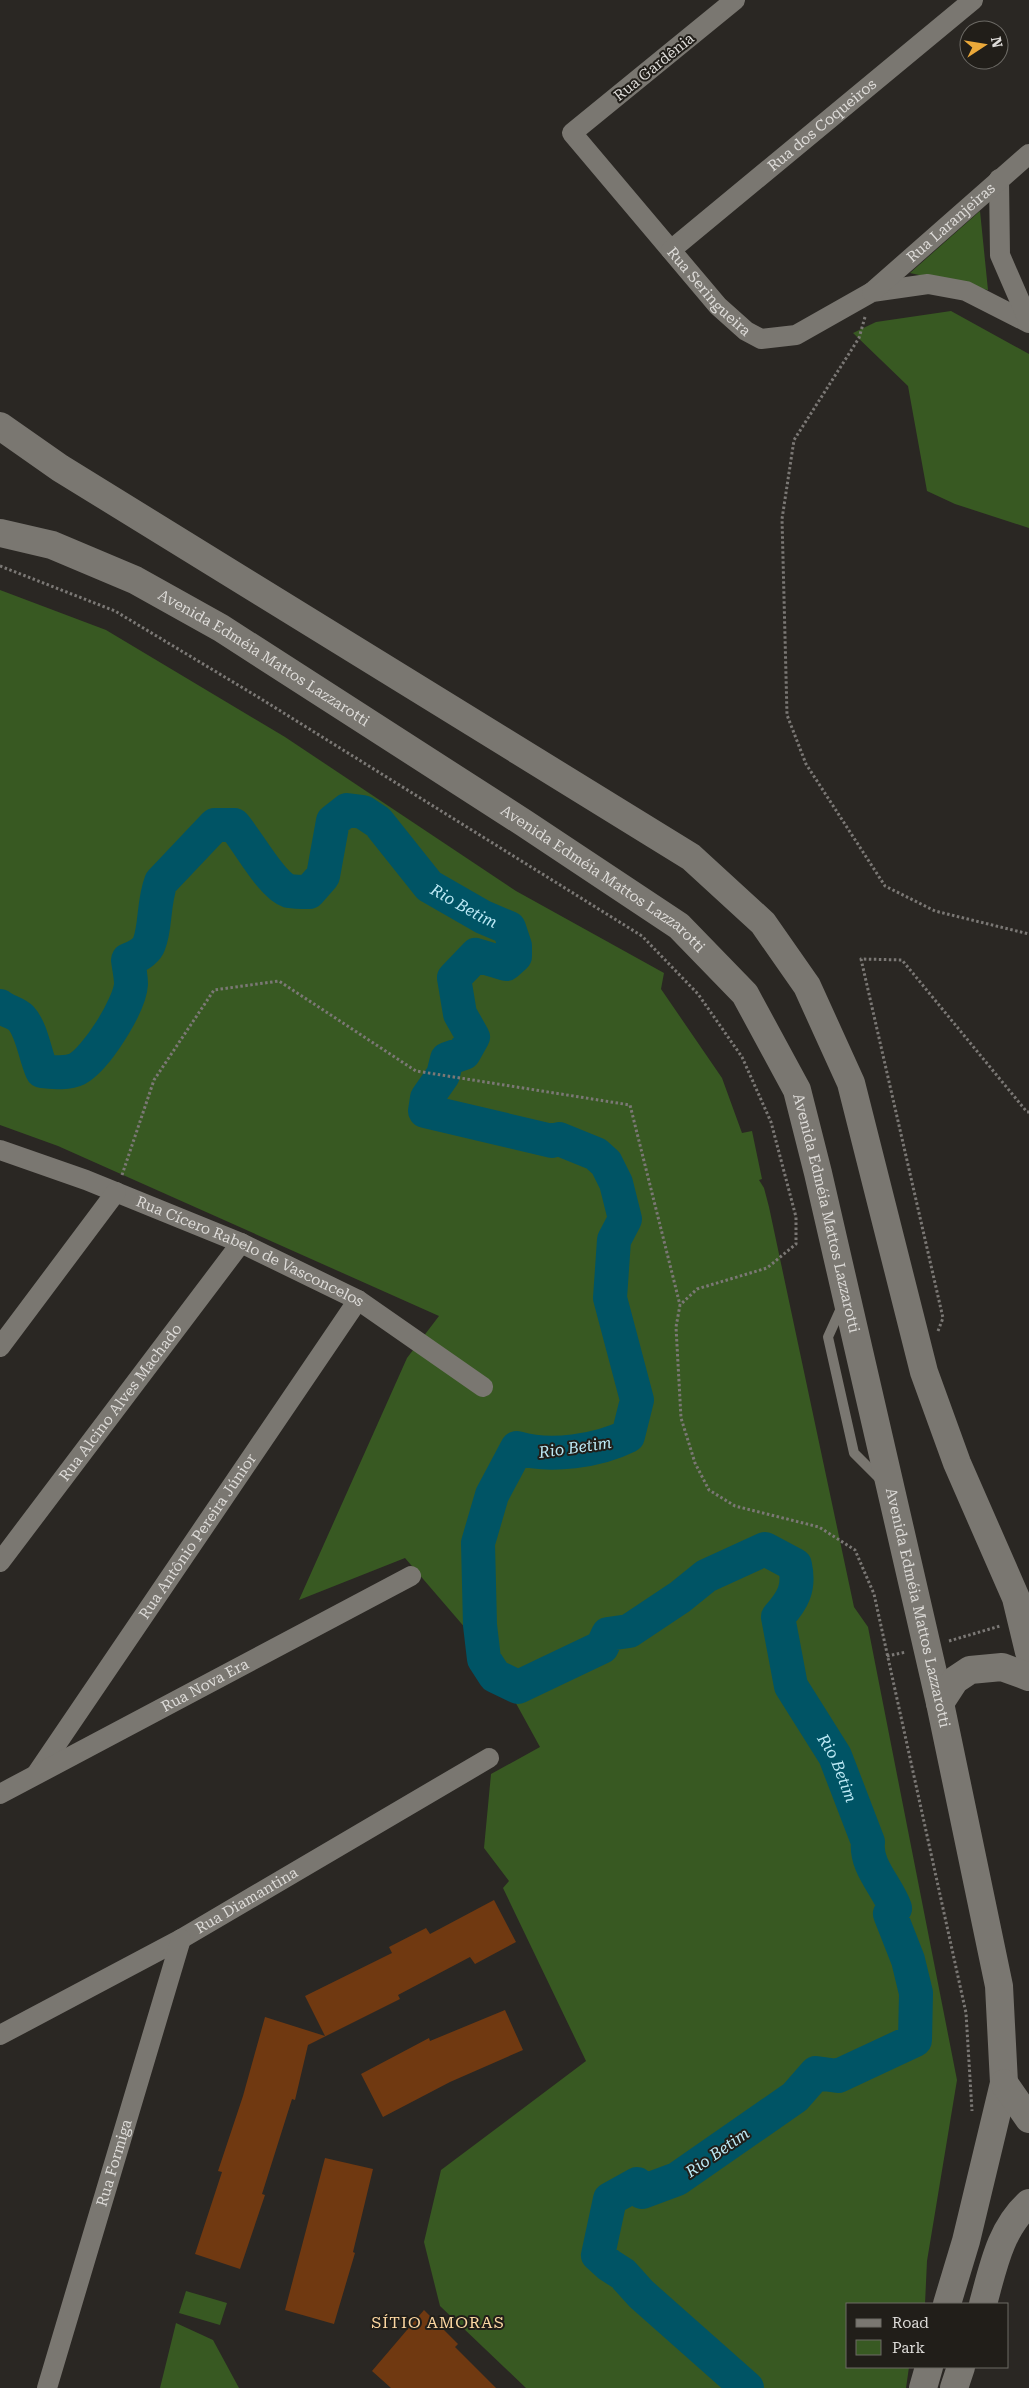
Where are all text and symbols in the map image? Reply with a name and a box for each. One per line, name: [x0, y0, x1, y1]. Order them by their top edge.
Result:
north arrow: [959, 20, 1009, 70]
street label: Rua Gardênia: [610, 29, 698, 105]
text: N: [988, 35, 1006, 49]
street label: Rua dos Coqueiros: [764, 75, 880, 175]
street label: Rua Laranjeiras: [903, 179, 999, 266]
street label: Rua Seringueira: [663, 243, 754, 340]
street label: Avenida Edméia Mattos Lazzarotti: [155, 586, 373, 730]
street label: Avenida Edméia Mattos Lazzarotti: [497, 801, 709, 956]
water label: Rio Betim: [426, 880, 500, 932]
street label: Avenida Edméia Mattos Lazzarotti: [789, 1092, 864, 1335]
street label: Rua Cícero Rabelo de Vasconcelos: [134, 1192, 368, 1310]
street label: Rua Alcino Alves Machado: [55, 1320, 186, 1485]
water label: Rio Betim: [537, 1433, 613, 1462]
street label: Rua Antônio Pereira Júnior: [135, 1450, 260, 1622]
street label: Avenida Edméia Mattos Lazzarotti: [882, 1486, 954, 1730]
street label: Rua Nova Era: [158, 1655, 252, 1716]
water label: Rio Betim: [813, 1730, 861, 1805]
street label: Rua Diamantina: [192, 1863, 301, 1938]
street label: Rua Formiga: [93, 2117, 136, 2209]
water label: Rio Betim: [681, 2124, 753, 2182]
legend: [846, 2303, 1009, 2368]
district label: SÍTIO AMORAS: [371, 2313, 505, 2332]
text: Road: [892, 2314, 929, 2332]
text: Park: [892, 2339, 926, 2357]

